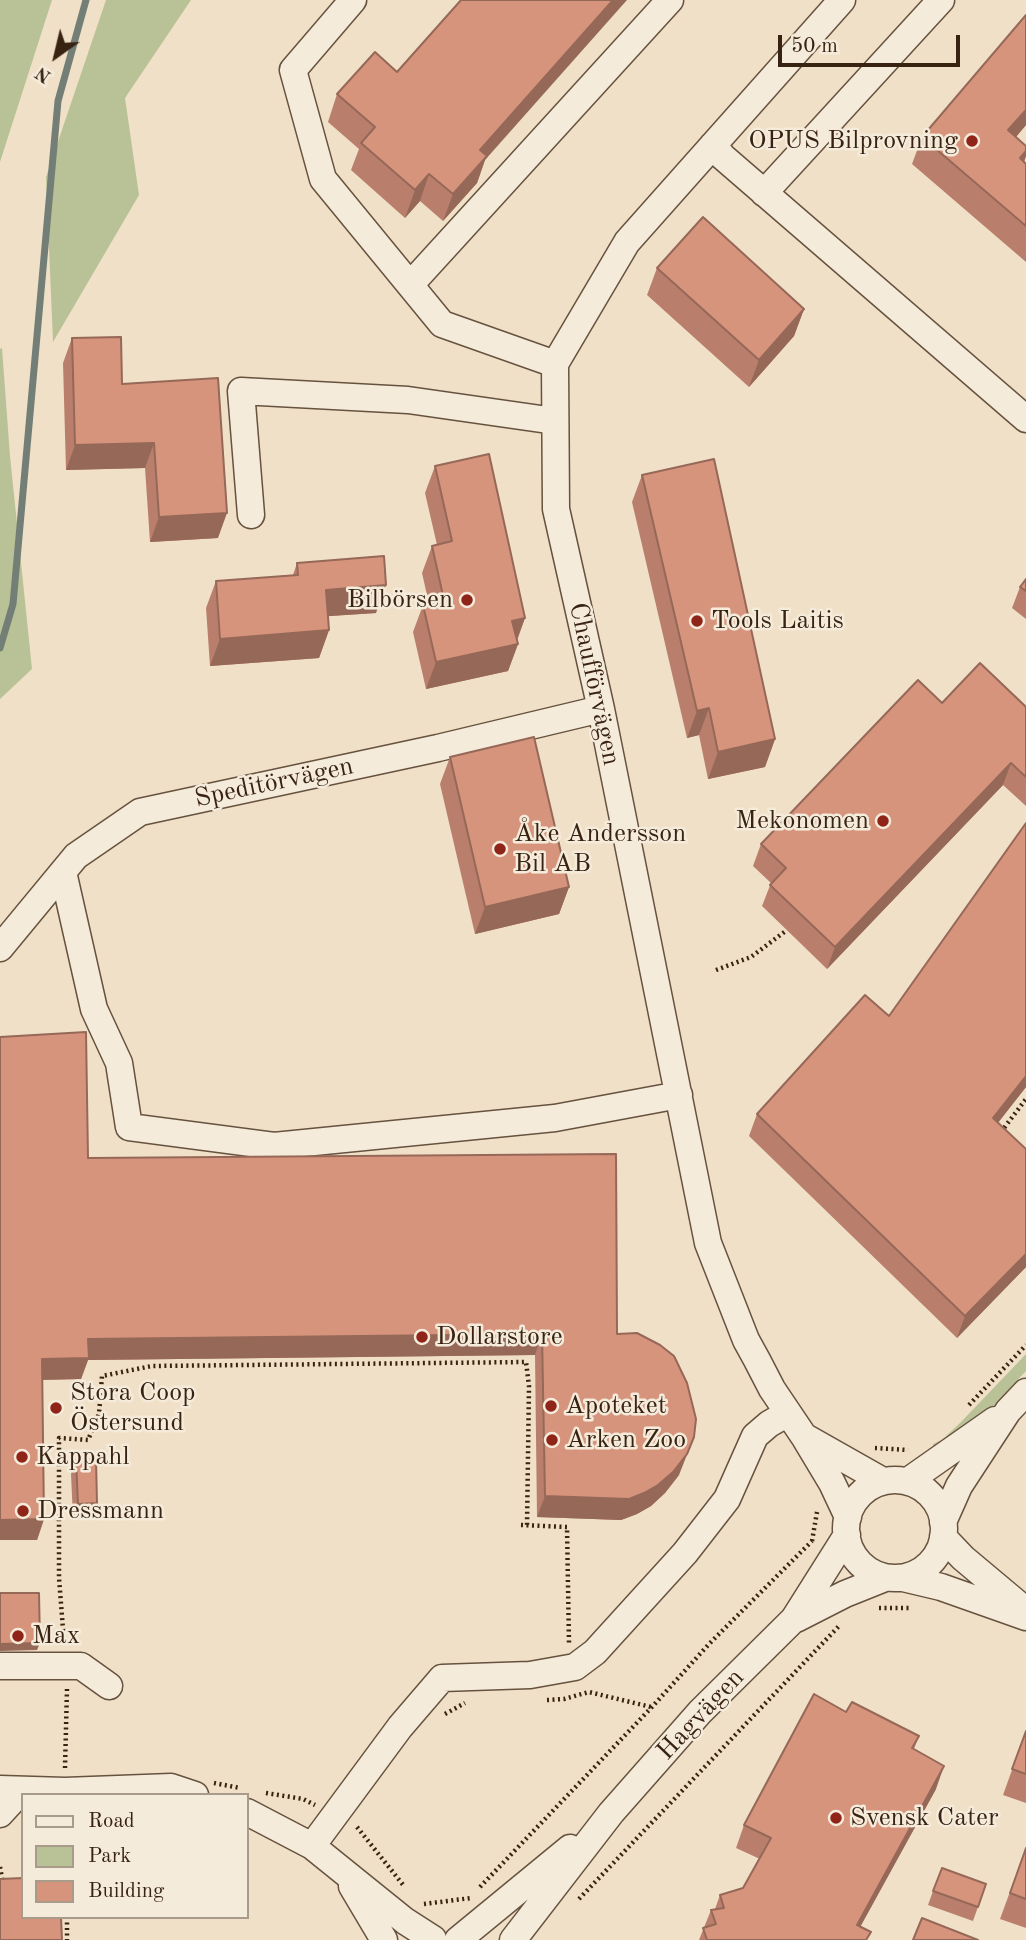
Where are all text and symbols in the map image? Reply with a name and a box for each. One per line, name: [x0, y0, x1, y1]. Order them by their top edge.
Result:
north arrow: [21, 21, 91, 91]
scale bar: [781, 21, 963, 65]
text: 50 m: [791, 36, 838, 57]
text: N: [33, 62, 55, 86]
place label: OPUS Bilprovning: [748, 125, 958, 157]
marker: OPUS Bilprovning: [964, 133, 980, 149]
place label: Bilbörsen: [347, 584, 453, 616]
marker: Bilbörsen: [459, 592, 475, 608]
street label: Chaufförvägen: [562, 600, 626, 768]
place label: Tools Laitis: [711, 605, 844, 637]
marker: Tools Laitis: [689, 613, 705, 629]
street label: Speditörvägen: [192, 751, 356, 815]
place label: Mekonomen: [735, 805, 869, 837]
marker: Mekonomen: [875, 813, 891, 829]
place label: Åke Andersson Bil AB: [514, 818, 686, 880]
marker: Åke Andersson Bil AB: [492, 841, 508, 857]
place label: Dollarstore: [436, 1321, 563, 1353]
marker: Dollarstore: [414, 1329, 430, 1345]
place label: Stora Coop Östersund: [70, 1377, 196, 1438]
place label: Apoteket: [565, 1390, 667, 1422]
marker: Apoteket: [543, 1398, 559, 1414]
marker: Stora Coop Östersund: [48, 1400, 64, 1416]
place label: Arken Zoo: [566, 1424, 686, 1456]
marker: Arken Zoo: [544, 1432, 560, 1448]
place label: Kappahl: [36, 1441, 129, 1473]
marker: Kappahl: [14, 1449, 30, 1465]
place label: Dressmann: [37, 1495, 164, 1527]
marker: Dressmann: [15, 1503, 31, 1519]
place label: Max: [32, 1620, 80, 1652]
marker: Max: [10, 1628, 26, 1644]
street label: Hagvägen: [651, 1663, 751, 1767]
legend: [21, 1793, 248, 1919]
place label: Svensk Cater: [850, 1802, 999, 1834]
marker: Svensk Cater: [828, 1810, 844, 1826]
text: Road: [88, 1811, 135, 1832]
text: Park: [88, 1846, 131, 1867]
text: Building: [88, 1881, 164, 1902]

